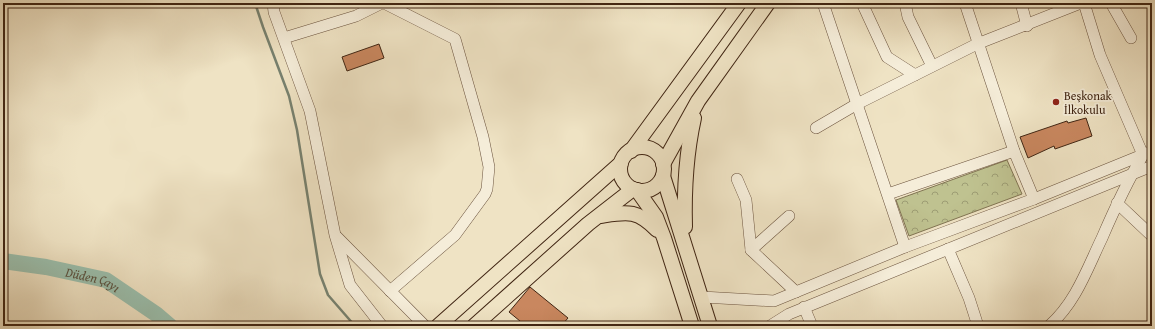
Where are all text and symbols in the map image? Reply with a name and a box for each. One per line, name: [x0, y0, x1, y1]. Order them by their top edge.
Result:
place label: Beşkonak İlkokulu: [1064, 87, 1113, 118]
marker: Beşkonak İlkokulu: [1051, 97, 1061, 107]
water label: Düden Çayı: [63, 262, 125, 297]

